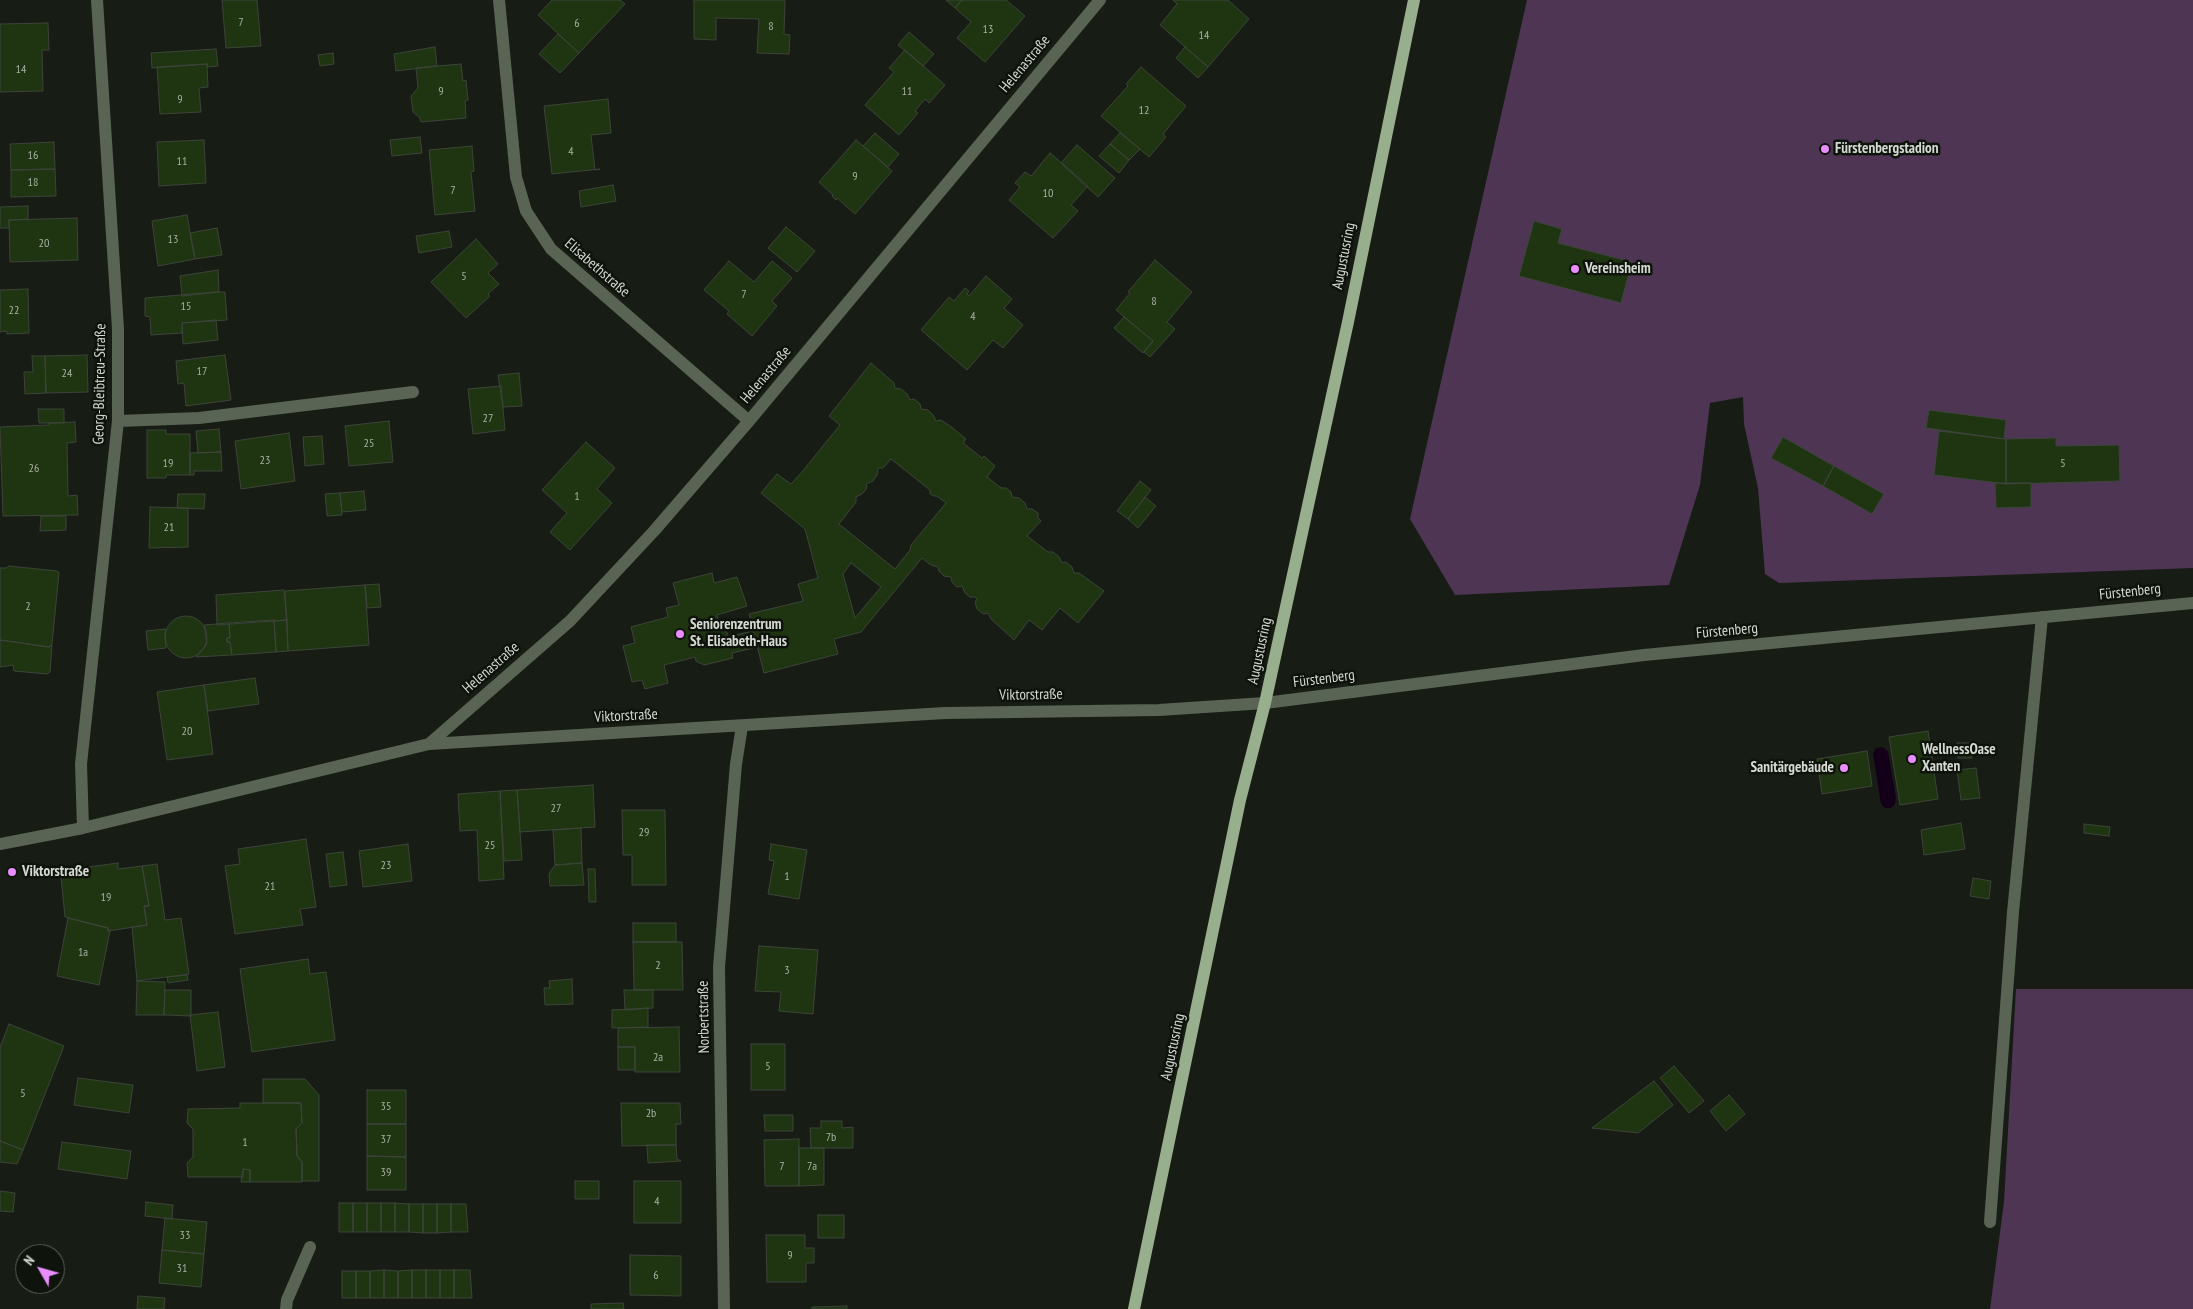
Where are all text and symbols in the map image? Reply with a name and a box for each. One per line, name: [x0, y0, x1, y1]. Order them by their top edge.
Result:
house number: 7: [238, 16, 244, 30]
house number: 6: [574, 17, 580, 31]
house number: 8: [768, 20, 774, 34]
house number: 13: [983, 23, 993, 37]
house number: 14: [1199, 29, 1209, 43]
street label: Helenastraße: [996, 32, 1054, 96]
house number: 14: [16, 63, 26, 77]
house number: 9: [438, 85, 444, 99]
house number: 11: [902, 85, 912, 99]
house number: 9: [177, 93, 183, 107]
house number: 12: [1139, 104, 1149, 118]
place label: Fürstenbergstadion: [1835, 140, 1939, 158]
marker: Fürstenbergstadion: [1819, 143, 1831, 155]
house number: 4: [568, 145, 574, 159]
house number: 16: [28, 149, 38, 163]
house number: 11: [177, 155, 187, 169]
house number: 9: [852, 170, 858, 184]
house number: 18: [28, 176, 38, 190]
house number: 7: [450, 184, 456, 198]
house number: 10: [1043, 187, 1053, 201]
street label: Augustusring: [1329, 221, 1359, 291]
house number: 13: [168, 233, 178, 247]
street label: Elisabethstraße: [561, 235, 633, 301]
house number: 20: [39, 237, 49, 251]
place label: Vereinsheim: [1585, 260, 1651, 278]
marker: Vereinsheim: [1569, 263, 1581, 275]
house number: 5: [461, 270, 467, 284]
house number: 7: [741, 288, 747, 302]
house number: 8: [1151, 295, 1157, 309]
house number: 15: [181, 300, 191, 314]
house number: 22: [9, 304, 19, 318]
house number: 4: [970, 310, 976, 324]
street label: Georg-Bleibtreu-Straße: [90, 323, 110, 445]
street label: Helenastraße: [737, 343, 795, 407]
house number: 17: [197, 365, 207, 379]
house number: 24: [62, 367, 72, 381]
house number: 27: [483, 412, 493, 426]
house number: 25: [364, 437, 374, 451]
house number: 23: [260, 454, 270, 468]
house number: 19: [163, 457, 173, 471]
house number: 5: [2060, 457, 2066, 471]
house number: 26: [29, 462, 39, 476]
house number: 1: [574, 490, 580, 504]
house number: 21: [164, 521, 174, 535]
street label: Fürstenberg: [2098, 580, 2162, 604]
house number: 2: [25, 600, 31, 614]
place label: Seniorenzentrum St. Elisabeth-Haus: [690, 616, 787, 651]
street label: Augustusring: [1244, 616, 1276, 686]
street label: Fürstenberg: [1695, 619, 1759, 643]
marker: Seniorenzentrum St. Elisabeth-Haus: [674, 628, 686, 640]
street label: Helenastraße: [459, 638, 523, 698]
street label: Fürstenberg: [1292, 666, 1356, 692]
street label: Viktorstraße: [999, 685, 1063, 705]
street label: Viktorstraße: [594, 705, 658, 727]
house number: 20: [182, 725, 192, 739]
place label: WellnessOase Xanten: [1922, 741, 1996, 776]
marker: WellnessOase Xanten: [1906, 753, 1918, 765]
place label: Sanitärgebäude: [1750, 759, 1834, 777]
marker: Sanitärgebäude: [1838, 762, 1850, 774]
house number: 27: [551, 802, 561, 816]
house number: 29: [639, 826, 649, 840]
house number: 25: [485, 839, 495, 853]
house number: 23: [381, 859, 391, 873]
place label: Viktorstraße: [22, 863, 89, 881]
marker: Viktorstraße: [6, 866, 18, 878]
house number: 1: [784, 870, 790, 884]
house number: 21: [265, 880, 275, 894]
house number: 19: [101, 891, 111, 905]
house number: 1a: [78, 946, 88, 960]
house number: 2: [655, 959, 661, 973]
house number: 3: [784, 964, 790, 978]
street label: Norbertstraße: [694, 980, 714, 1054]
street label: Augustusring: [1157, 1012, 1189, 1082]
house number: 2a: [653, 1051, 663, 1065]
house number: 5: [765, 1060, 771, 1074]
house number: 5: [20, 1087, 26, 1101]
house number: 35: [381, 1100, 391, 1114]
house number: 2b: [646, 1107, 656, 1121]
house number: 7b: [826, 1131, 836, 1145]
house number: 37: [381, 1133, 391, 1147]
house number: 1: [242, 1136, 248, 1150]
house number: 7: [779, 1160, 785, 1174]
house number: 7a: [807, 1160, 817, 1174]
house number: 39: [381, 1166, 391, 1180]
house number: 4: [654, 1195, 660, 1209]
house number: 33: [180, 1229, 190, 1243]
north arrow: [15, 1244, 65, 1294]
house number: 9: [787, 1249, 793, 1263]
text: N: [20, 1252, 38, 1269]
house number: 31: [177, 1262, 187, 1276]
house number: 6: [653, 1269, 659, 1283]

